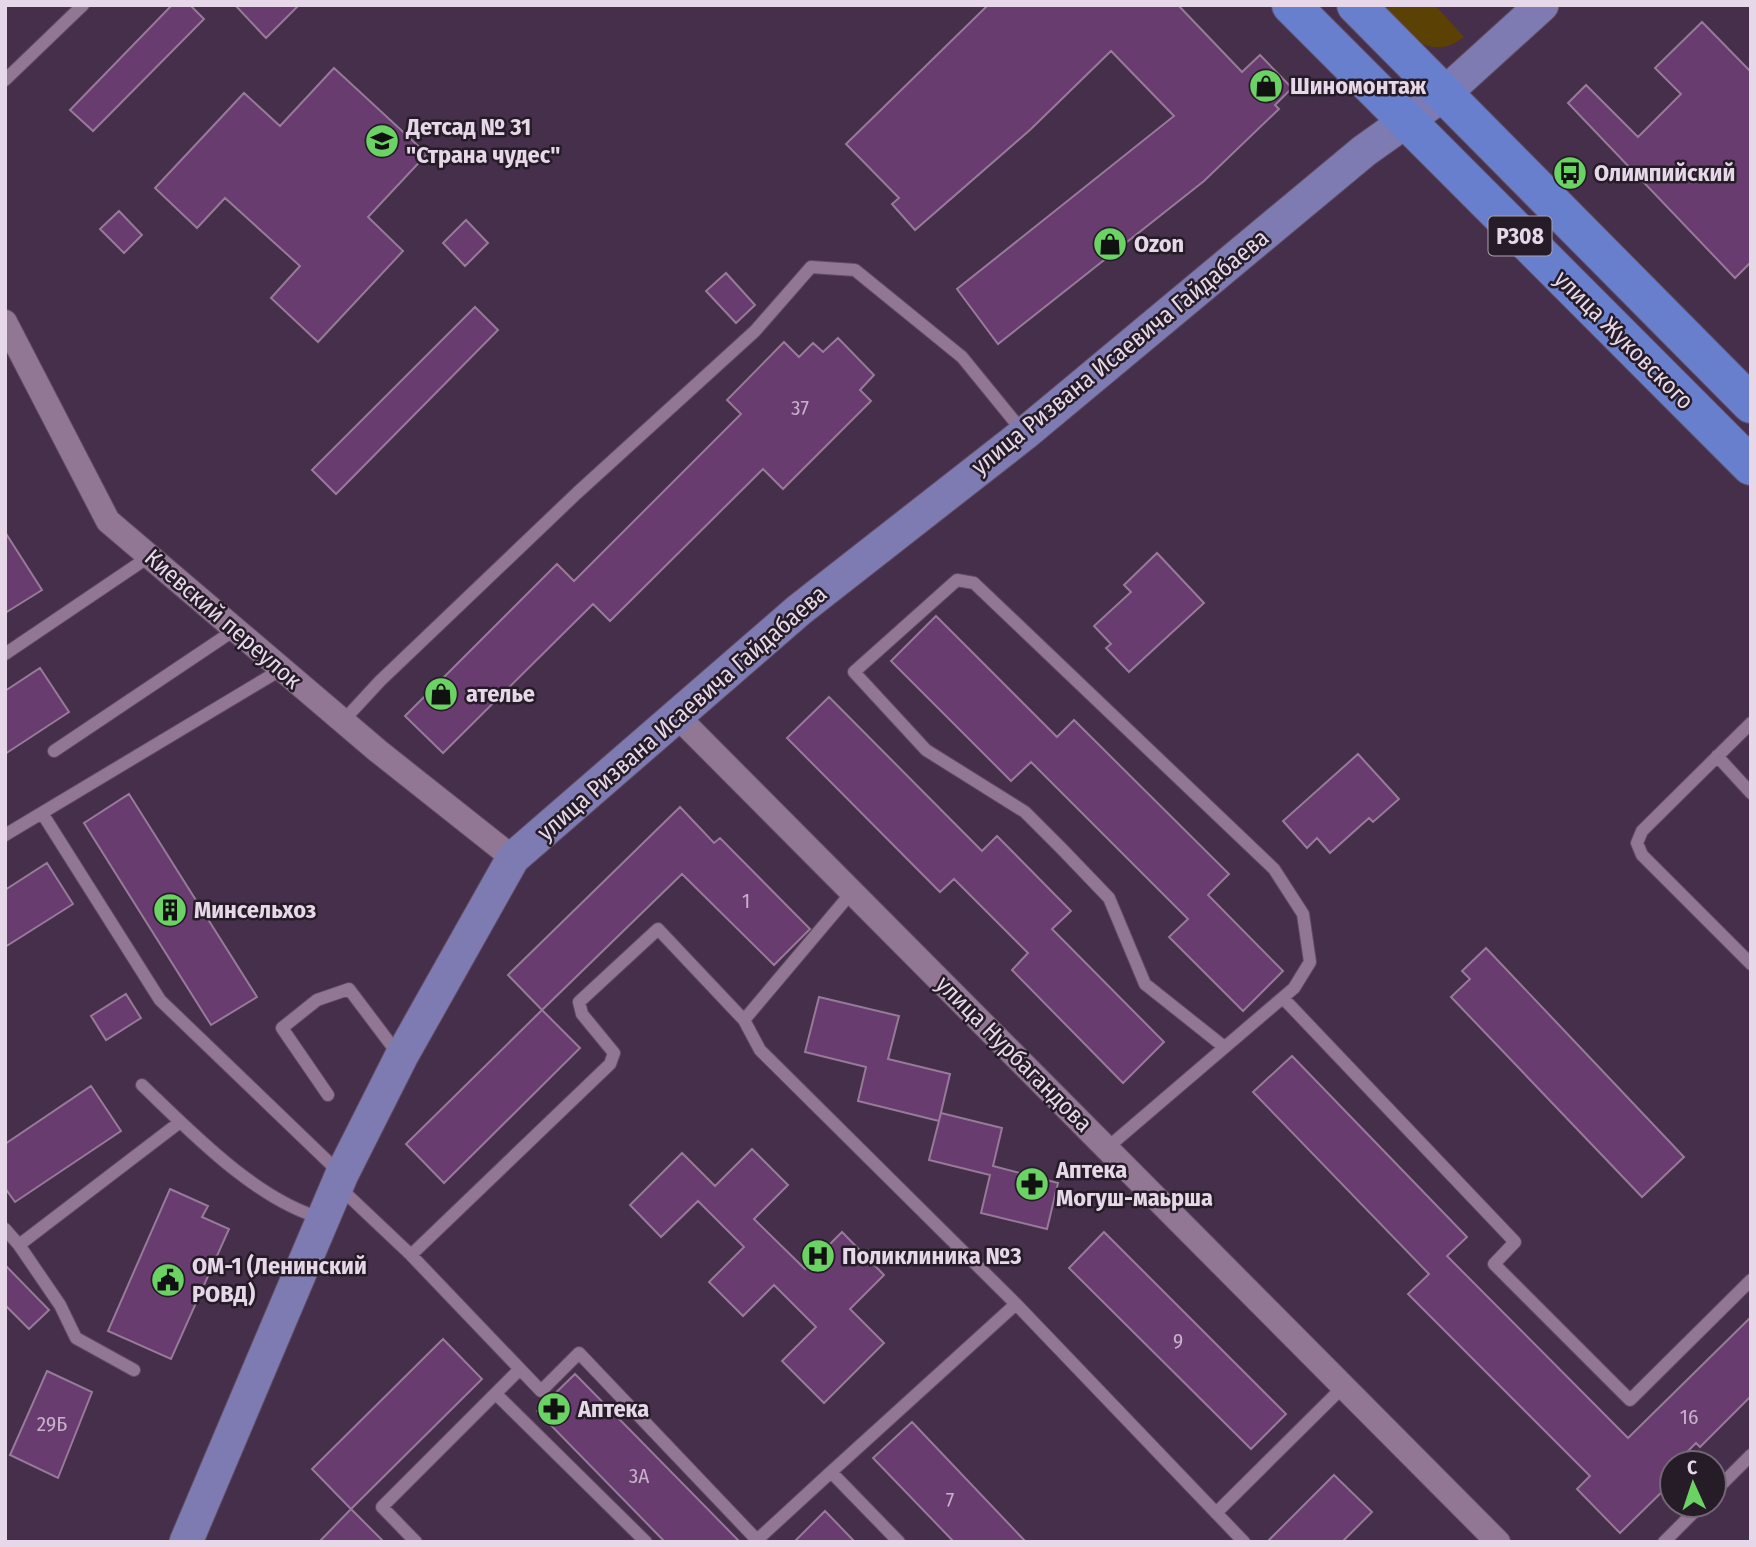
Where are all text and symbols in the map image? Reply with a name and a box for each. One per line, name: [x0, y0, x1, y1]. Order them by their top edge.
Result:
shop icon: Шиномонтаж: [1247, 67, 1285, 105]
place label: Шиномонтаж: [1290, 72, 1427, 100]
place label: Детсад № 31 "Страна чудес": [405, 113, 560, 169]
school or university icon: Детсад № 31 "Страна чудес": [363, 122, 401, 160]
bus stop icon: Олимпийский: [1551, 154, 1589, 192]
place label: Олимпийский: [1594, 159, 1735, 187]
road number: P308: [1488, 216, 1552, 256]
street label: улица Ризвана Исаевича Гайдабаева: [966, 223, 1274, 481]
shop icon: Ozon: [1091, 225, 1129, 263]
place label: Ozon: [1134, 230, 1184, 258]
street label: улица Жуковского: [1549, 265, 1699, 415]
house number: 37: [791, 395, 809, 421]
street label: Киевский переулок: [139, 543, 308, 695]
street label: улица Ризвана Исаевича Гайдабаева: [532, 580, 832, 846]
shop icon: ателье: [422, 675, 460, 713]
place label: ателье: [466, 680, 535, 708]
house number: 1: [742, 888, 750, 914]
building icon: Минсельхоз: [151, 891, 189, 929]
place label: Минсельхоз: [194, 896, 316, 924]
street label: улица Нурбагандова: [930, 970, 1098, 1138]
place label: Аптека Могуш-маьрша: [1055, 1156, 1213, 1212]
pharmacy icon: Аптека Могуш-маьрша: [1013, 1165, 1051, 1203]
hospital icon: Поликлиника №3: [799, 1237, 837, 1275]
place label: Поликлиника №3: [842, 1242, 1022, 1270]
place label: ОМ-1 (Ленинский РОВД): [192, 1252, 367, 1308]
public building icon: ОМ-1 (Ленинский РОВД): [149, 1261, 187, 1299]
house number: 9: [1173, 1328, 1183, 1354]
pharmacy icon: Аптека: [535, 1390, 573, 1428]
place label: Аптека: [577, 1395, 649, 1423]
house number: 16: [1680, 1404, 1698, 1430]
house number: 29Б: [37, 1411, 67, 1437]
north arrow: [1658, 1449, 1728, 1519]
text: С: [1687, 1456, 1698, 1479]
house number: 3А: [629, 1463, 649, 1489]
house number: 7: [946, 1487, 954, 1513]

